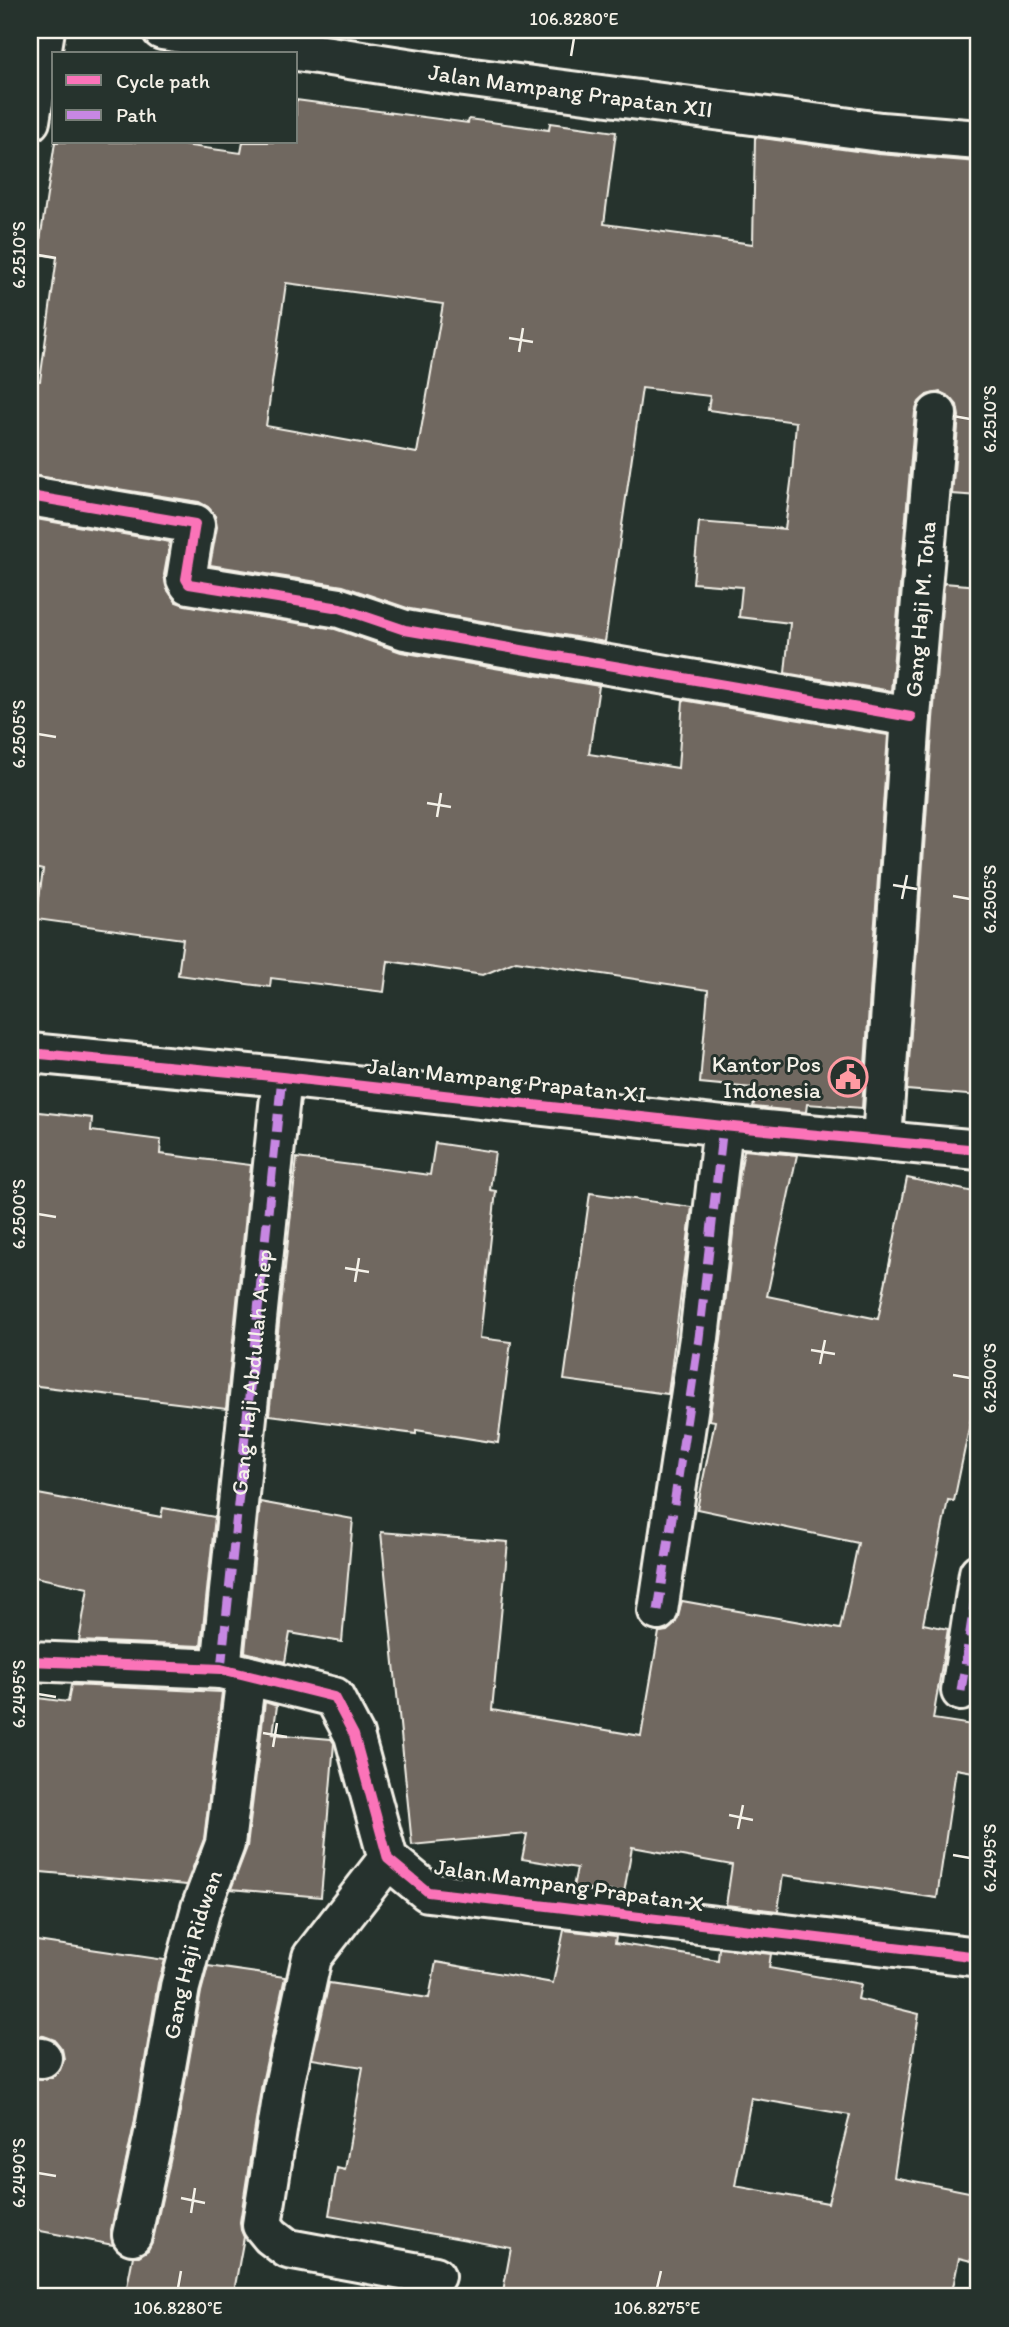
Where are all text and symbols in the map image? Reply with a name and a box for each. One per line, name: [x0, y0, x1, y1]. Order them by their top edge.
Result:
text: 106.8280°E: [530, 8, 619, 30]
legend: [52, 52, 298, 144]
street label: Jalan Mampang Prapatan XII: [427, 58, 714, 124]
text: Cycle path: [116, 68, 210, 93]
text: Path: [116, 102, 157, 127]
text: 6.2510°S: [8, 221, 30, 289]
text: 6.2510°S: [979, 385, 1001, 453]
street label: Gang Haji M. Toha: [899, 520, 942, 699]
text: 6.2505°S: [8, 700, 30, 768]
text: 6.2505°S: [979, 865, 1001, 933]
place label: Kantor Pos Indonesia: [712, 1050, 821, 1104]
street label: Jalan Mampang Prapatan XI: [366, 1051, 648, 1109]
public building icon: Kantor Pos Indonesia: [827, 1056, 869, 1098]
text: 6.2500°S: [8, 1179, 30, 1249]
street label: Gang Haji Abdullah Ariep: [225, 1248, 278, 1497]
text: 6.2500°S: [979, 1343, 1001, 1413]
text: 6.2495°S: [8, 1660, 30, 1728]
text: 6.2495°S: [979, 1824, 1001, 1892]
street label: Jalan Mampang Prapatan X: [433, 1852, 706, 1918]
street label: Gang Haji Ridwan: [157, 1866, 228, 2042]
text: 6.2490°S: [8, 2138, 30, 2208]
text: 106.8280°E: [134, 2297, 223, 2319]
text: 106.8275°E: [614, 2297, 700, 2319]

